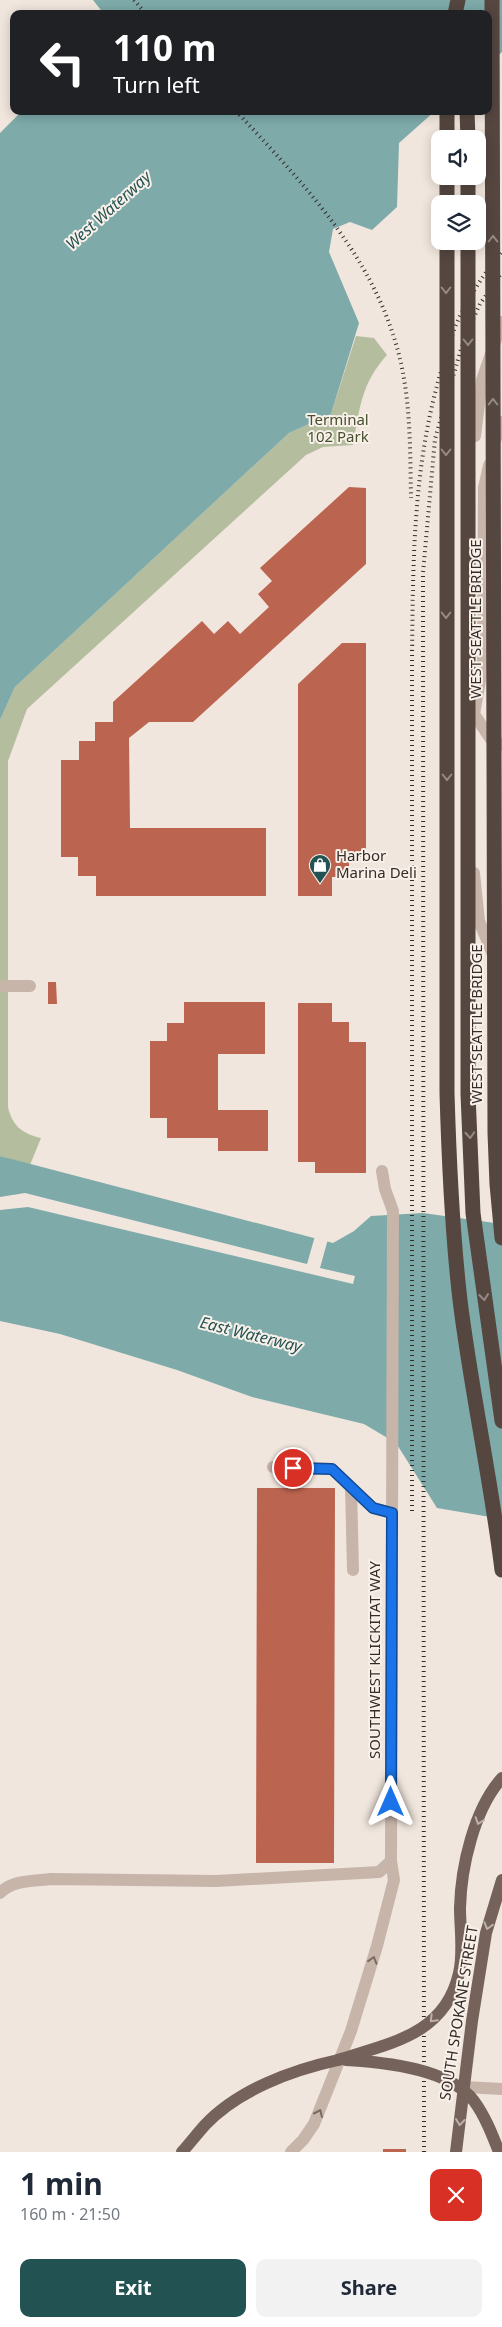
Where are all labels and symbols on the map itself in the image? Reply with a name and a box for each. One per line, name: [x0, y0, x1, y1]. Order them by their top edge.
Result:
water label: West Waterway: [61, 165, 157, 254]
one-way arrow: [488, 235, 498, 242]
one-way arrow: [441, 286, 451, 294]
one-way arrow: [463, 339, 473, 347]
one-way arrow: [488, 397, 498, 405]
park label: Terminal 102 Park: [307, 409, 369, 446]
one-way arrow: [441, 449, 451, 457]
street label: WEST SEATTLE BRIDGE: [465, 539, 485, 699]
one-way arrow: [441, 612, 451, 619]
one-way arrow: [442, 774, 452, 782]
place label: Harbor Marina Deli: [336, 845, 417, 882]
shop icon: Harbor Marina Deli: [308, 853, 332, 884]
street label: WEST SEATTLE BRIDGE: [466, 944, 486, 1104]
one-way arrow: [464, 1131, 475, 1139]
one-way arrow: [478, 1293, 489, 1301]
water label: East Waterway: [198, 1311, 306, 1358]
pin: [272, 1447, 314, 1489]
street label: SOUTHWEST KLICKITAT WAY: [364, 1561, 384, 1759]
position arrow: [364, 1775, 416, 1827]
one-way arrow: [474, 1816, 484, 1824]
one-way arrow: [484, 1922, 494, 1930]
street label: SOUTH SPOKANE STREET: [434, 1923, 482, 2102]
one-way arrow: [368, 1956, 378, 1964]
one-way arrow: [430, 2013, 439, 2022]
one-way arrow: [313, 2109, 324, 2118]
one-way arrow: [455, 2118, 466, 2126]

